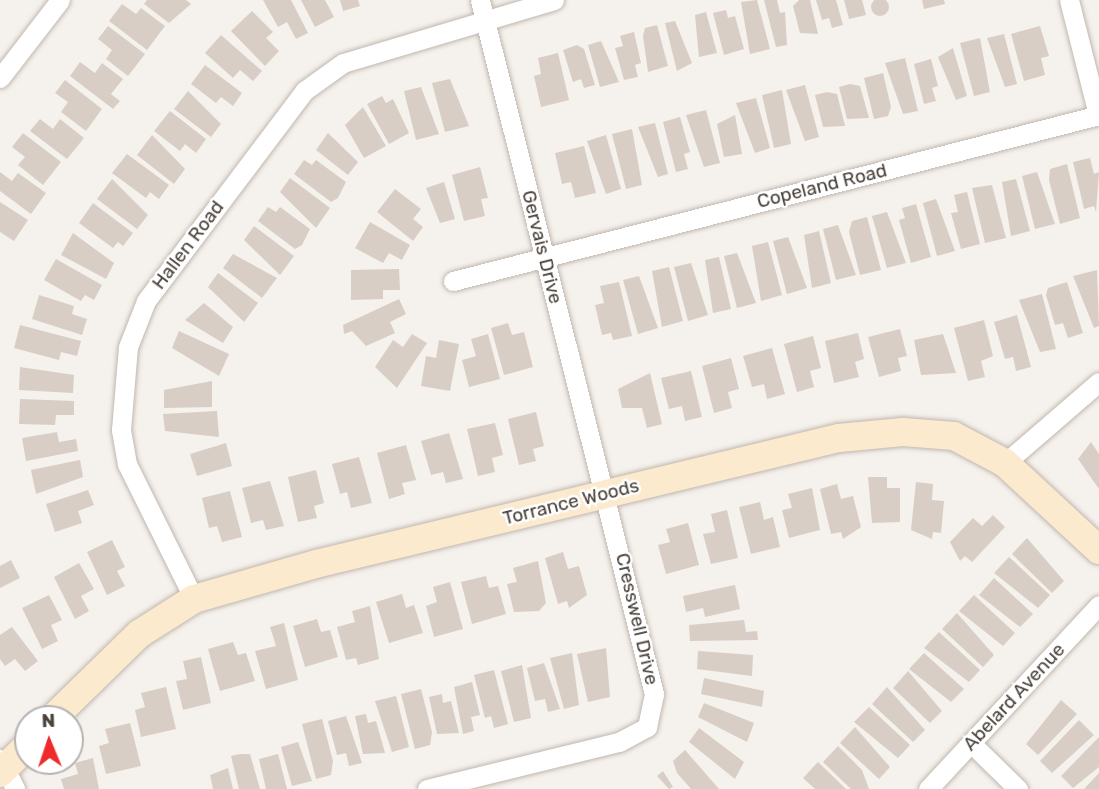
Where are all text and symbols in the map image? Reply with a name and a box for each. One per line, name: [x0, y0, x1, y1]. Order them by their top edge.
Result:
street label: Copeland Road: [755, 159, 889, 213]
street label: Gervais Drive: [517, 188, 567, 306]
street label: Hallen Road: [147, 196, 229, 294]
street label: Torrance Woods: [500, 474, 642, 530]
street label: Cresswell Drive: [611, 551, 663, 687]
street label: Abelard Avenue: [958, 638, 1070, 756]
north arrow: [14, 705, 84, 775]
text: N: [41, 709, 56, 732]

